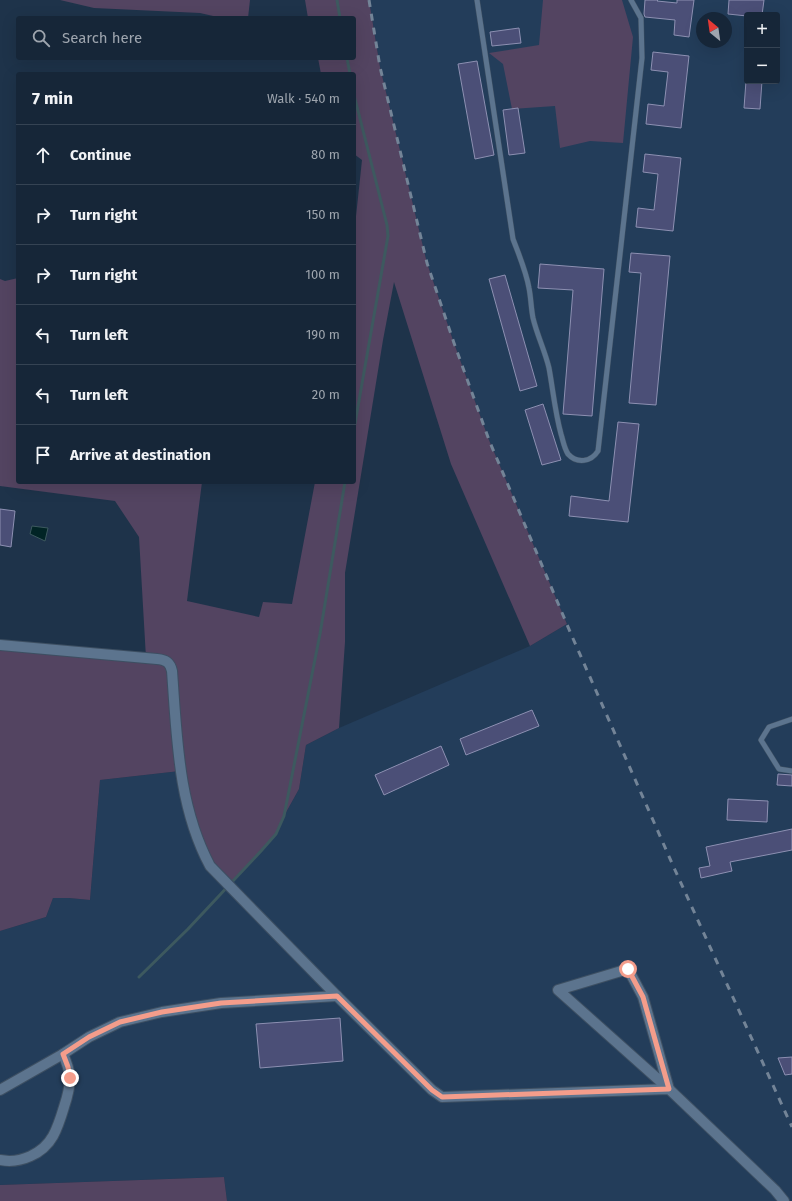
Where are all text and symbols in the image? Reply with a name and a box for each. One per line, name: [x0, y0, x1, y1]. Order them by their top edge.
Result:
north arrow: [696, 12, 732, 48]
map controls: [744, 12, 780, 84]
button: +: [744, 12, 780, 48]
search box: [16, 16, 356, 60]
icon: search: [30, 27, 52, 49]
text: Search here: [62, 29, 142, 47]
button: −: [744, 48, 780, 84]
text: 7 min: [32, 88, 73, 109]
text: Walk · 540 m: [267, 91, 340, 106]
icon: ahead: [32, 144, 54, 166]
text: Continue: [70, 146, 131, 164]
text: 80 m: [311, 147, 340, 162]
icon: right: [32, 204, 54, 226]
text: Turn right: [70, 206, 137, 224]
text: 150 m: [306, 207, 340, 222]
icon: right: [32, 264, 54, 286]
text: Turn right: [70, 266, 137, 284]
text: 100 m: [305, 267, 340, 282]
icon: left: [32, 324, 54, 346]
text: Turn left: [70, 326, 128, 344]
text: 190 m: [306, 327, 340, 342]
icon: left: [32, 384, 54, 406]
text: Turn left: [70, 386, 128, 404]
text: 20 m: [312, 387, 340, 402]
icon: arrive: [32, 444, 54, 466]
text: Arrive at destination: [70, 446, 211, 464]
route start: [619, 960, 637, 978]
route end: [61, 1069, 79, 1087]

